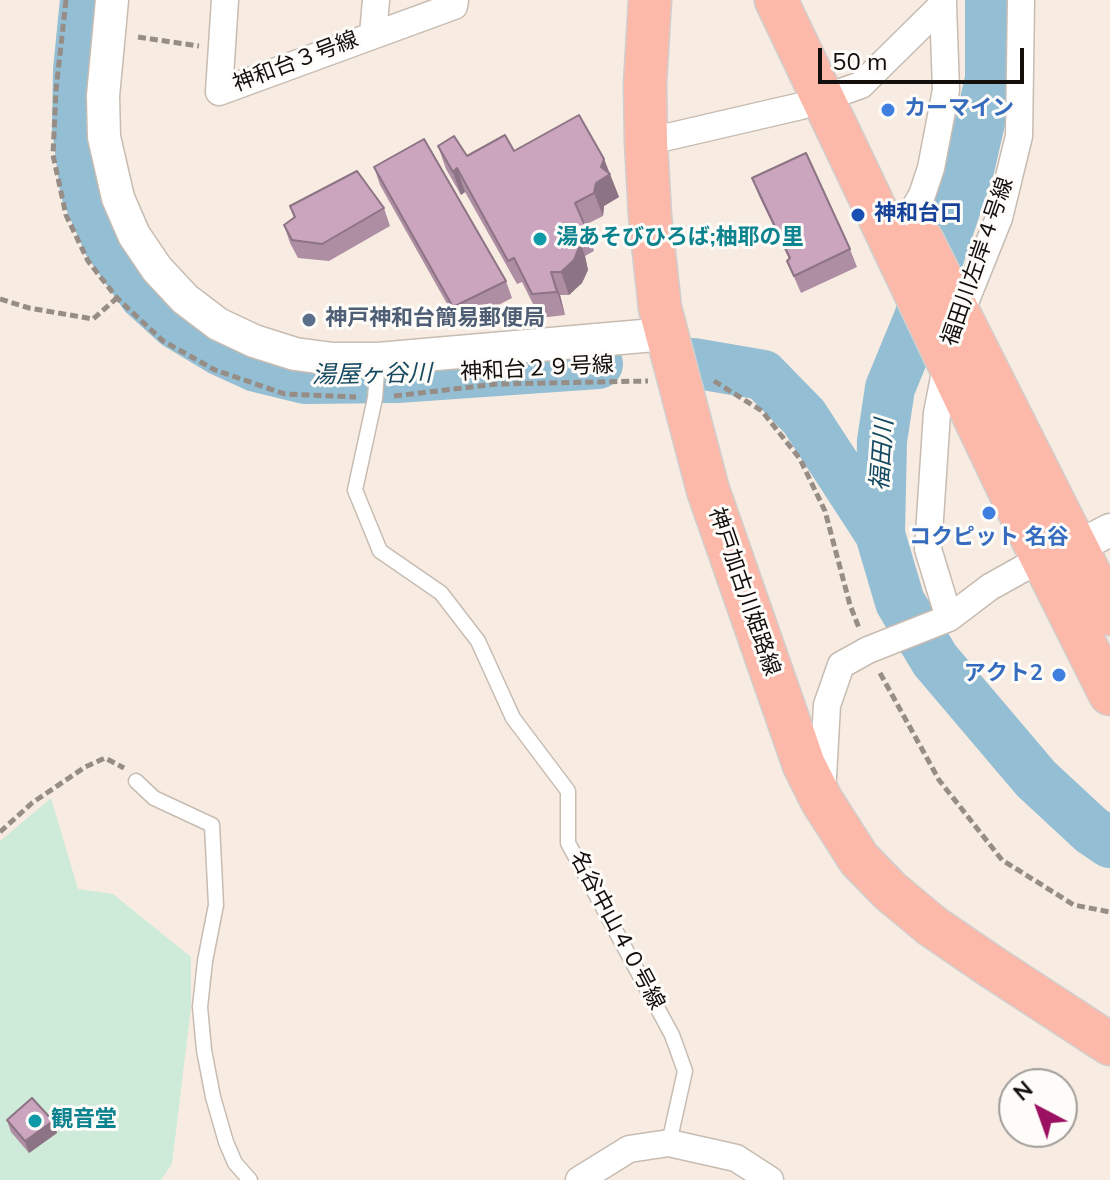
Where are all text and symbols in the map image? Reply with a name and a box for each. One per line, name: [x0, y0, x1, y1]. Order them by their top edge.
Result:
street label: 神和台３号線: [230, 27, 362, 99]
scale bar: [822, 32, 1028, 82]
text: 50 m: [832, 46, 888, 78]
place label: カーマイン: [904, 97, 1014, 123]
marker: カーマイン: [879, 101, 897, 119]
street label: 福田川左岸４号線: [938, 174, 1020, 350]
place label: 神和台口: [874, 202, 962, 228]
marker: 神和台口: [849, 206, 867, 224]
place label: 湯あそびひろば;柚耶の里: [556, 226, 803, 252]
marker: 湯あそびひろば;柚耶の里: [531, 230, 549, 248]
place label: 神戸神和台簡易郵便局: [325, 307, 545, 333]
marker: 神戸神和台簡易郵便局: [300, 311, 318, 329]
street label: 神和台２９号線: [459, 353, 615, 387]
water label: 湯屋ヶ谷川: [312, 361, 432, 391]
water label: 福田川: [867, 418, 901, 492]
street label: 神戸加古川姫路線: [702, 504, 784, 680]
marker: コクピット 名谷: [980, 504, 998, 522]
place label: コクピット 名谷: [909, 526, 1069, 552]
place label: アクト2: [964, 662, 1043, 688]
marker: アクト2: [1050, 666, 1068, 684]
street label: 名谷中山４０号線: [563, 847, 669, 1015]
north arrow: [998, 1068, 1078, 1148]
text: N: [1008, 1075, 1040, 1108]
place label: 観音堂: [51, 1108, 117, 1134]
marker: 観音堂: [26, 1112, 44, 1130]

